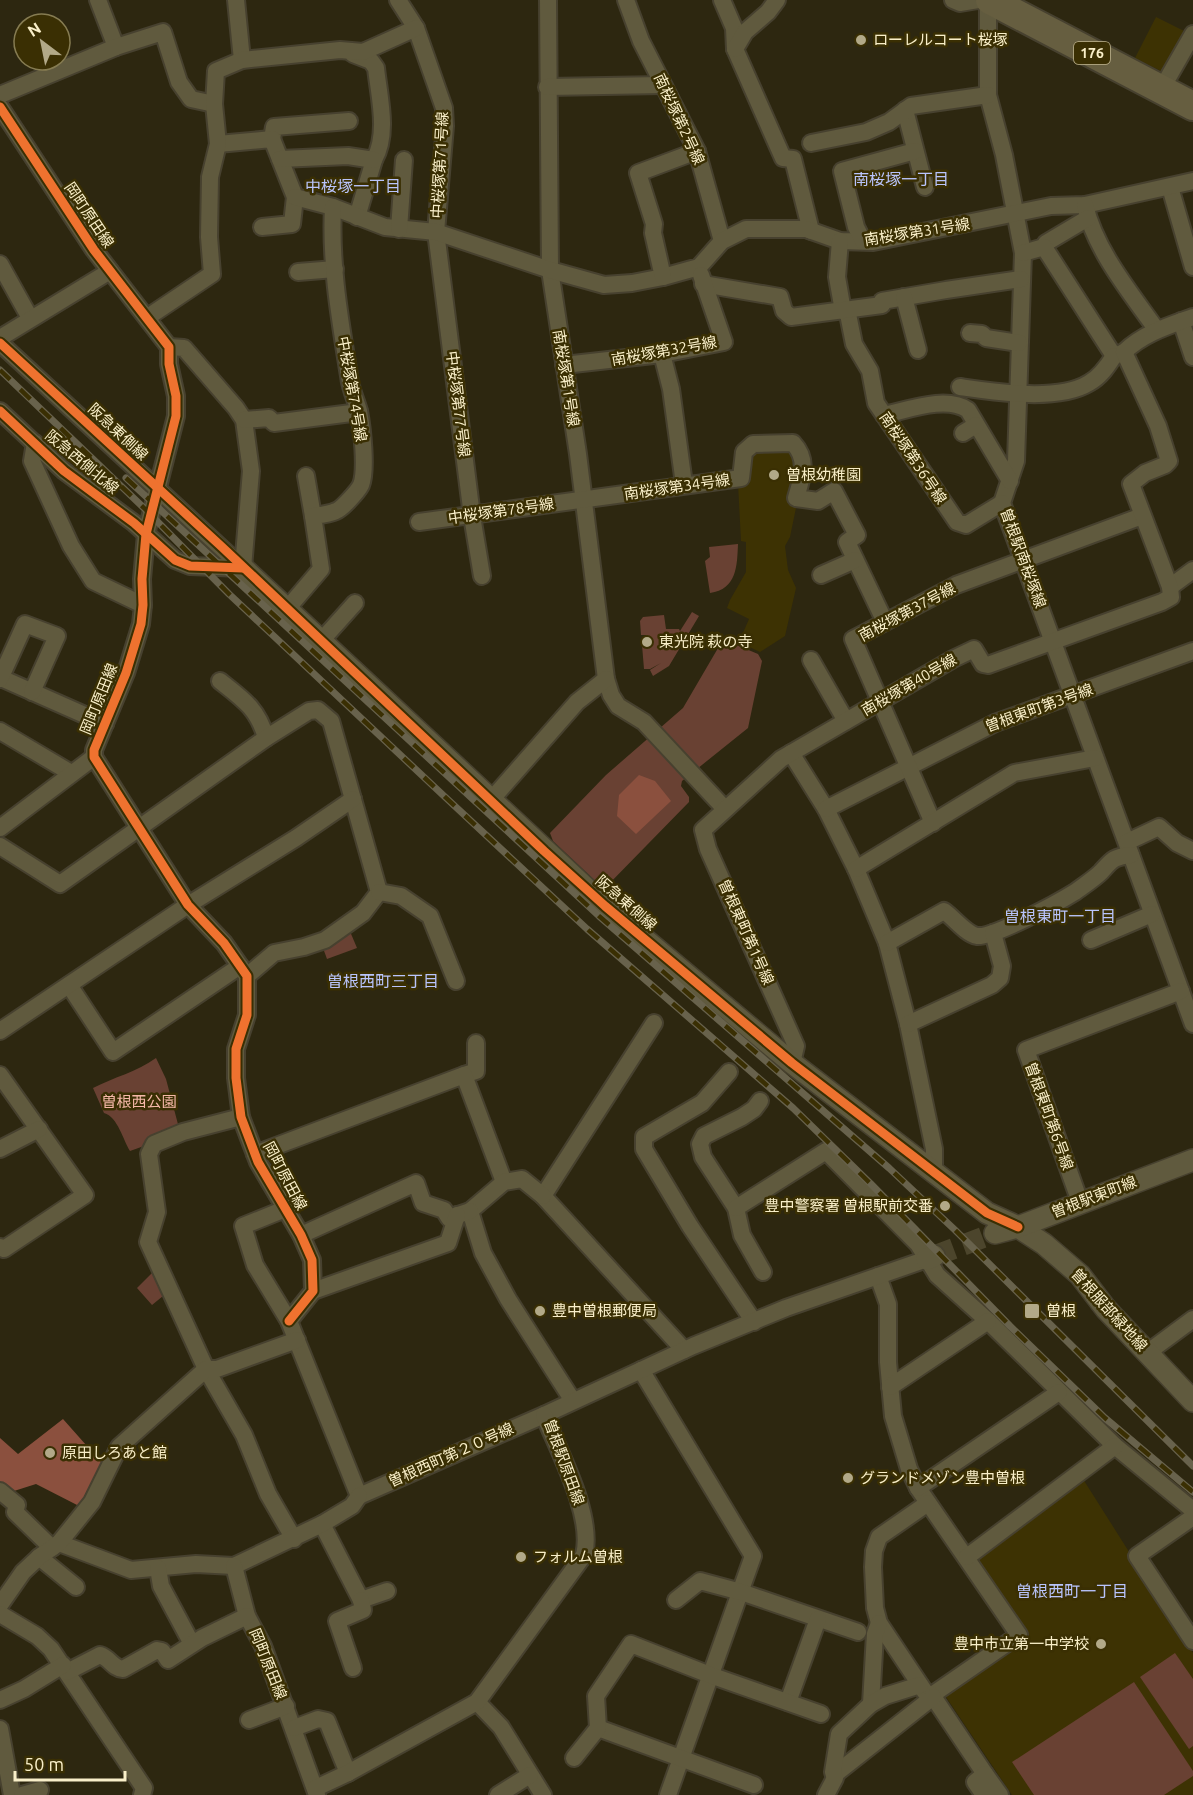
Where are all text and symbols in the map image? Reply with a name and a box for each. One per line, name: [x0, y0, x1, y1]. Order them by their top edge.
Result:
north arrow: [12, 12, 72, 72]
text: N: [24, 18, 44, 40]
place label: ローレルコート桜塚: [873, 31, 1008, 48]
marker: ローレルコート桜塚: [854, 33, 868, 47]
road number: 176: [1074, 42, 1110, 64]
street label: 南桜塚第2号線: [651, 71, 708, 167]
street label: 中桜塚第71号線: [428, 111, 451, 219]
district label: 南桜塚一丁目: [853, 170, 949, 188]
district label: 中桜塚一丁目: [305, 177, 401, 195]
street label: 岡町原田線: [61, 179, 117, 251]
street label: 南桜塚第31号線: [863, 215, 971, 248]
street label: 南桜塚第1号線: [550, 328, 583, 428]
street label: 南桜塚第32号線: [610, 333, 718, 368]
street label: 中桜塚第74号線: [335, 335, 370, 443]
street label: 中桜塚第77号線: [444, 350, 473, 458]
street label: 阪急東側線: [85, 400, 152, 463]
street label: 南桜塚第36号線: [876, 409, 950, 507]
street label: 阪急西側北線: [42, 426, 122, 497]
place label: 曽根幼稚園: [786, 466, 861, 483]
marker: 曽根幼稚園: [767, 468, 781, 482]
street label: 南桜塚第34号線: [623, 471, 731, 502]
street label: 中桜塚第78号線: [447, 495, 555, 526]
street label: 曽根駅南桜塚線: [998, 506, 1049, 610]
street label: 南桜塚第37号線: [856, 579, 958, 644]
place label: 東光院 萩の寺: [659, 633, 752, 650]
marker: 東光院 萩の寺: [640, 635, 654, 649]
street label: 南桜塚第40号線: [858, 650, 959, 719]
street label: 岡町原田線: [77, 661, 120, 737]
street label: 曽根東町第3号線: [983, 680, 1095, 735]
street label: 阪急東側線: [592, 872, 660, 934]
street label: 曽根東町第1号線: [716, 877, 777, 987]
district label: 曽根東町一丁目: [1004, 907, 1116, 925]
district label: 曽根西町三丁目: [327, 972, 439, 990]
street label: 曽根東町第6号線: [1022, 1060, 1077, 1172]
park label: 曽根西公園: [101, 1093, 177, 1110]
street label: 岡町原田線: [260, 1139, 311, 1213]
street label: 曽根駅東町線: [1049, 1172, 1139, 1221]
place label: 豊中警察署 曽根駅前交番: [765, 1197, 933, 1214]
marker: 豊中警察署 曽根駅前交番: [938, 1199, 952, 1213]
street label: 曽根服部緑地線: [1068, 1265, 1151, 1354]
place label: 豊中曽根郵便局: [552, 1302, 657, 1319]
marker: 曽根: [1023, 1302, 1041, 1320]
place label: 曽根: [1046, 1302, 1076, 1319]
marker: 豊中曽根郵便局: [533, 1304, 547, 1318]
street label: 曽根駅原田線: [541, 1417, 588, 1507]
street label: 曽根西町第２０号線: [386, 1419, 516, 1490]
place label: 原田しろあと館: [62, 1444, 167, 1461]
marker: 原田しろあと館: [43, 1446, 57, 1460]
place label: グランドメゾン豊中曽根: [860, 1469, 1025, 1486]
marker: グランドメゾン豊中曽根: [841, 1471, 855, 1485]
place label: フォルム曽根: [533, 1548, 623, 1565]
marker: フォルム曽根: [514, 1550, 528, 1564]
district label: 曽根西町一丁目: [1016, 1582, 1128, 1600]
street label: 岡町原田線: [247, 1626, 290, 1702]
place label: 豊中市立第一中学校: [954, 1635, 1089, 1652]
marker: 豊中市立第一中学校: [1094, 1637, 1108, 1651]
scale bar: [15, 1744, 124, 1782]
text: 50 m: [24, 1754, 64, 1774]

